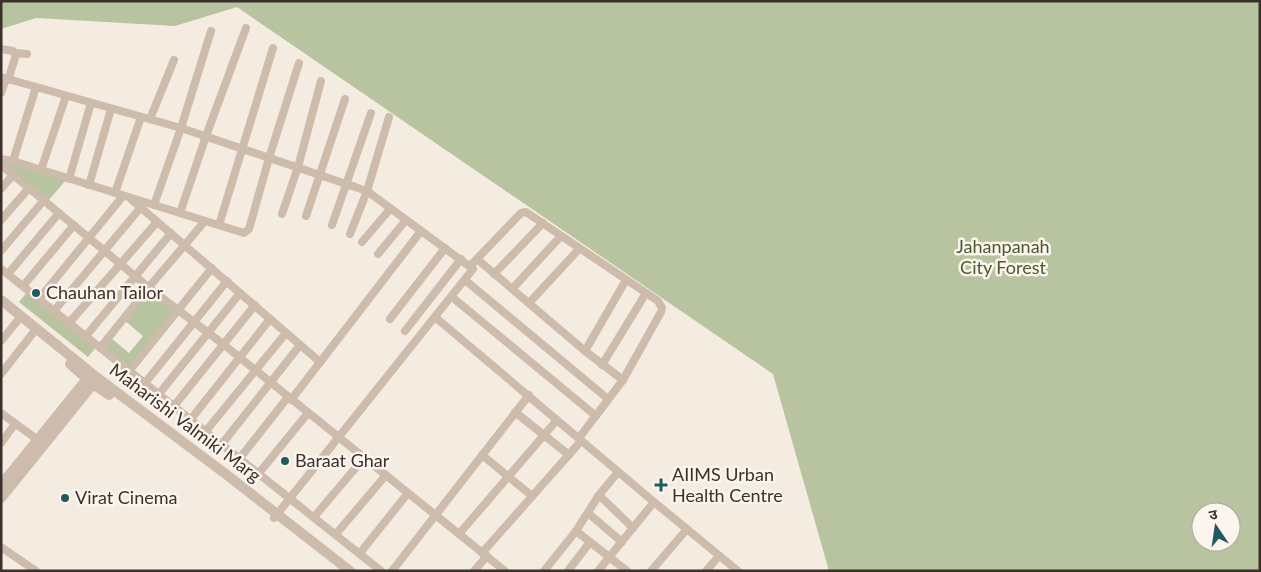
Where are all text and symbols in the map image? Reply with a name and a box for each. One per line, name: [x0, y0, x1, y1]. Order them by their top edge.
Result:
park label: Jahanpanah City Forest: [956, 235, 1050, 278]
place label: Chauhan Tailor: [46, 281, 163, 303]
marker: Chauhan Tailor: [30, 287, 42, 299]
street label: Maharishi Valmiki Marg: [106, 358, 266, 486]
place label: Baraat Ghar: [295, 449, 390, 471]
marker: Baraat Ghar: [279, 455, 291, 467]
place label: AIIMS Urban Health Centre: [672, 463, 783, 506]
marker: AIIMS Urban Health Centre: [654, 478, 668, 492]
place label: Virat Cinema: [75, 486, 177, 508]
marker: Virat Cinema: [59, 492, 71, 504]
north arrow: [1191, 502, 1241, 552]
text: उ: [1207, 504, 1220, 523]

